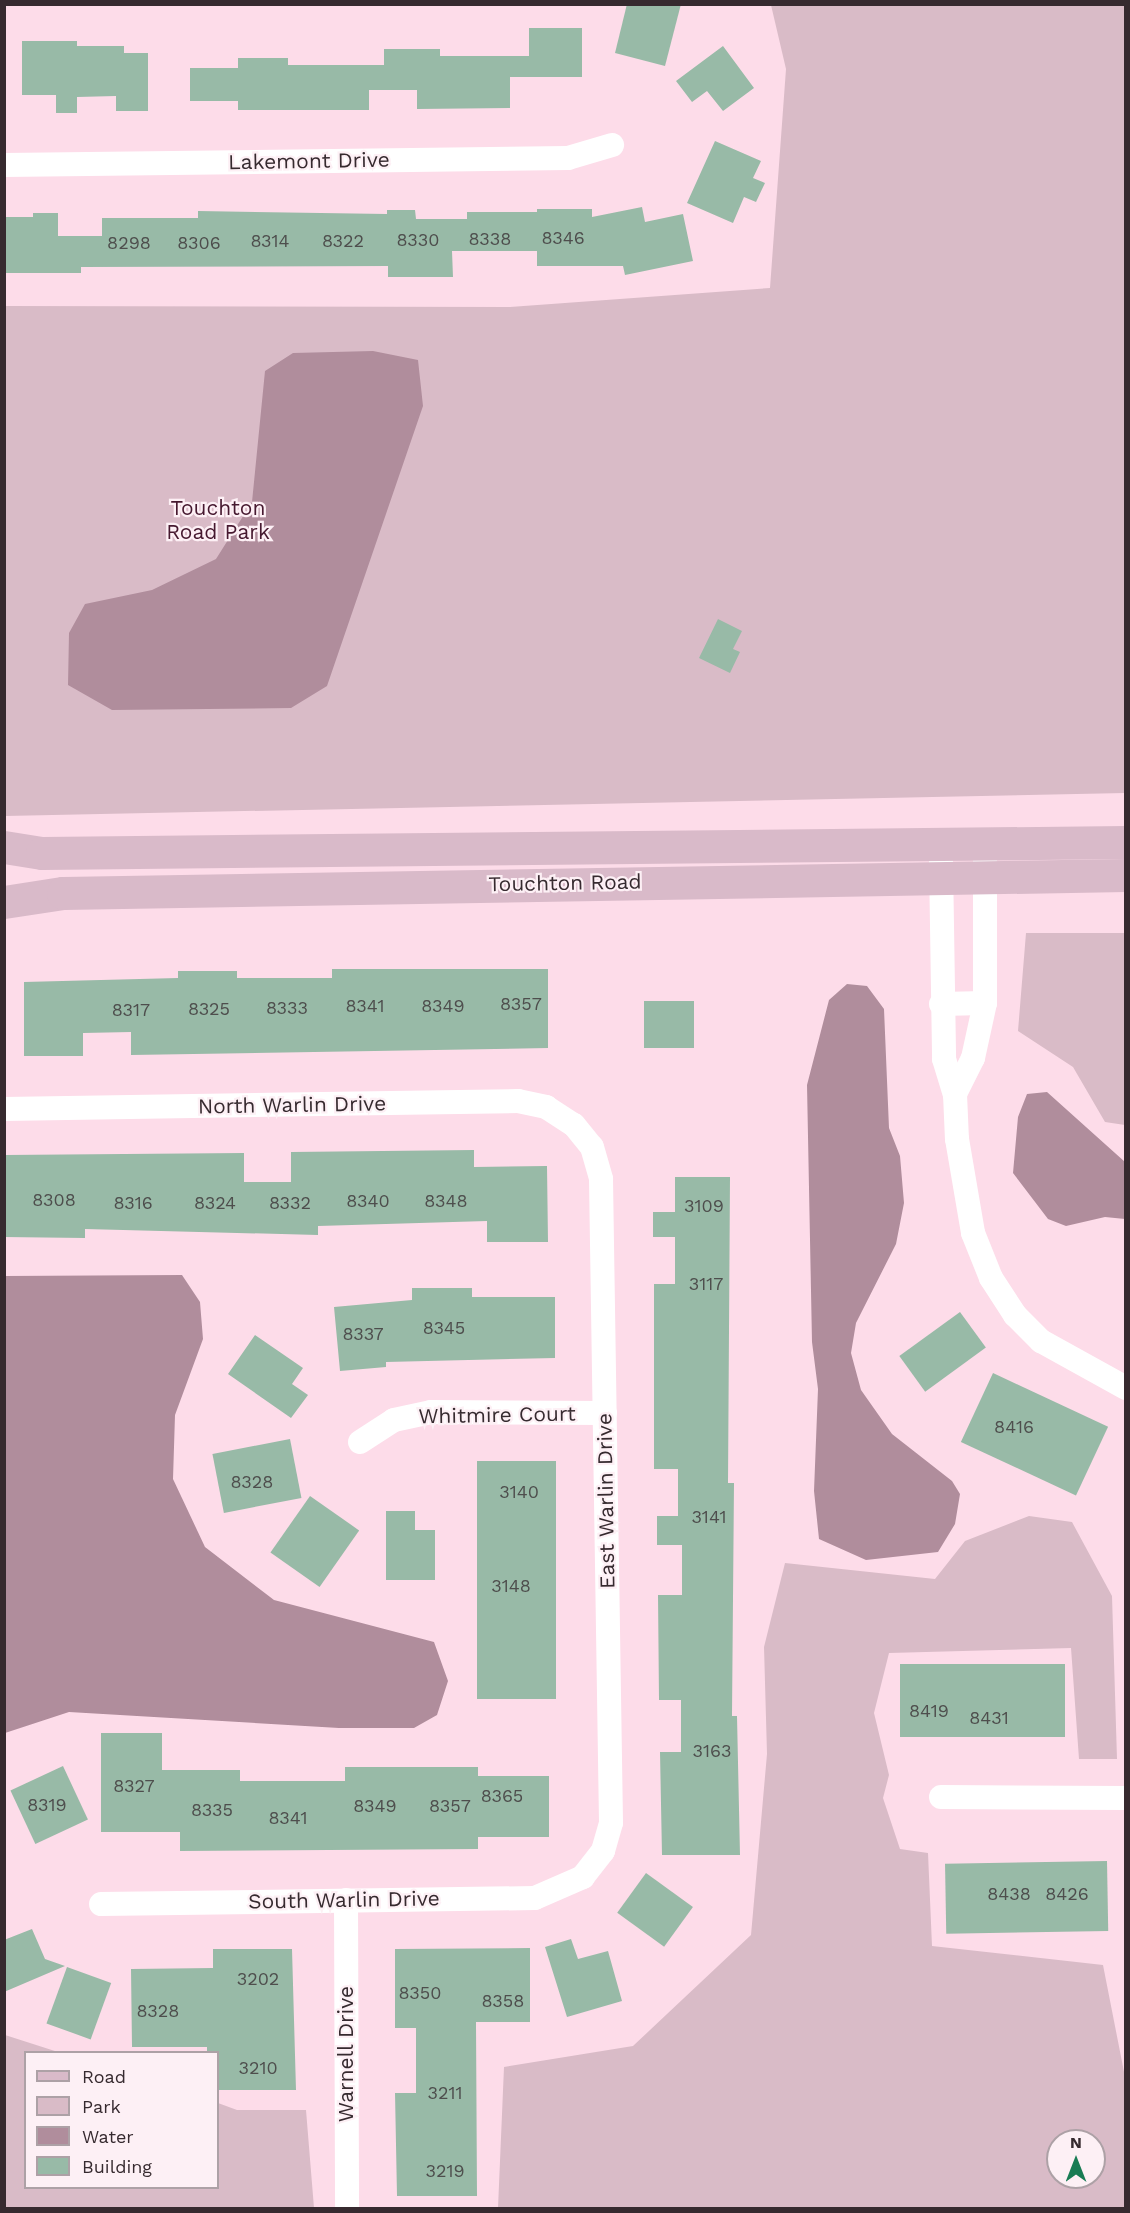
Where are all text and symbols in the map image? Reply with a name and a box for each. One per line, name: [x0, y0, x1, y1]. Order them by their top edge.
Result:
street label: Lakemont Drive: [228, 147, 390, 175]
house number: 8346: [541, 227, 585, 249]
house number: 8338: [469, 228, 511, 250]
house number: 8330: [397, 229, 439, 251]
house number: 8314: [250, 230, 290, 252]
house number: 8322: [322, 230, 364, 252]
house number: 8298: [107, 232, 151, 254]
house number: 8306: [177, 232, 221, 254]
park label: Touchton Road Park: [166, 495, 270, 545]
street label: Touchton Road: [488, 869, 642, 897]
house number: 8357: [500, 993, 542, 1015]
house number: 8341: [346, 995, 384, 1017]
house number: 8349: [421, 995, 465, 1017]
house number: 8333: [266, 997, 308, 1019]
house number: 8325: [188, 998, 230, 1020]
house number: 8317: [112, 999, 150, 1021]
street label: North Warlin Drive: [197, 1091, 387, 1119]
house number: 8308: [32, 1189, 76, 1211]
house number: 8340: [346, 1190, 390, 1212]
house number: 8348: [424, 1190, 468, 1212]
house number: 8316: [113, 1192, 153, 1214]
house number: 8324: [194, 1192, 236, 1214]
house number: 8332: [269, 1192, 311, 1214]
house number: 3109: [684, 1195, 724, 1217]
house number: 3117: [689, 1273, 723, 1295]
house number: 8345: [423, 1317, 465, 1339]
house number: 8337: [342, 1323, 384, 1345]
street label: Whitmire Court: [418, 1401, 576, 1429]
street label: East Warlin Drive: [592, 1413, 620, 1589]
house number: 8416: [994, 1416, 1034, 1438]
house number: 8328: [231, 1471, 273, 1493]
house number: 3140: [499, 1481, 539, 1503]
house number: 3141: [691, 1506, 727, 1528]
house number: 3148: [491, 1575, 531, 1597]
house number: 8419: [909, 1700, 949, 1722]
house number: 8431: [969, 1707, 1009, 1729]
house number: 3163: [693, 1740, 731, 1762]
house number: 8327: [113, 1775, 155, 1797]
house number: 8365: [481, 1785, 523, 1807]
house number: 8319: [27, 1794, 67, 1816]
house number: 8349: [353, 1795, 397, 1817]
house number: 8357: [429, 1795, 471, 1817]
house number: 8335: [191, 1799, 233, 1821]
house number: 8341: [269, 1807, 307, 1829]
house number: 8438: [987, 1883, 1031, 1905]
house number: 8426: [1045, 1883, 1089, 1905]
street label: South Warlin Drive: [248, 1886, 440, 1914]
house number: 3202: [237, 1968, 279, 1990]
house number: 8350: [399, 1982, 441, 2004]
street label: Warnell Drive: [333, 1985, 359, 2123]
house number: 8358: [482, 1990, 524, 2012]
house number: 8328: [137, 2000, 179, 2022]
legend: [24, 2051, 219, 2189]
house number: 3210: [238, 2057, 278, 2079]
text: Road: [82, 2066, 126, 2087]
house number: 3211: [427, 2082, 463, 2104]
text: Park: [82, 2096, 121, 2117]
text: Water: [82, 2126, 134, 2147]
north arrow: [1046, 2129, 1106, 2189]
text: N: [1070, 2133, 1082, 2152]
text: Building: [82, 2156, 152, 2177]
house number: 3219: [425, 2160, 465, 2182]

